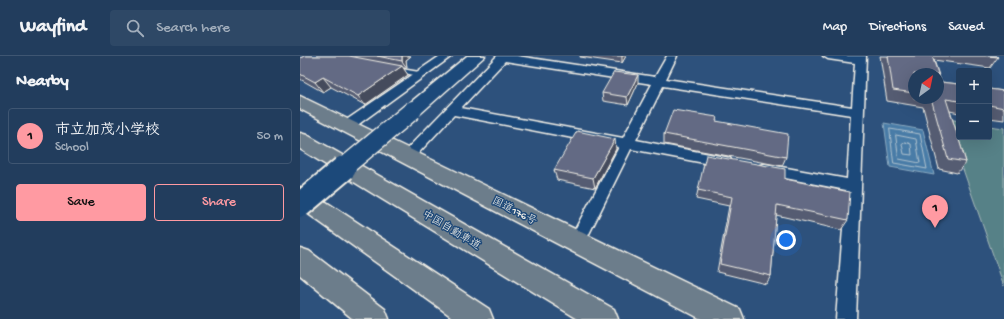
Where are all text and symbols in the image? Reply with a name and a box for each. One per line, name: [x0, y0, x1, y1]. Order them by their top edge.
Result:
search box: [110, 10, 390, 46]
text: Wayfind: [20, 16, 86, 39]
icon: search: [124, 17, 146, 39]
text: Search here: [156, 19, 230, 37]
text: Map: [823, 19, 847, 36]
text: Directions: [869, 19, 926, 36]
text: Saved: [948, 19, 984, 36]
north arrow: [908, 68, 944, 104]
map controls: [956, 68, 992, 140]
button: +: [956, 68, 992, 104]
text: Nearby: [16, 72, 69, 92]
button: −: [956, 104, 992, 140]
text: 市立加茂小学校: [55, 122, 160, 140]
text: 1: [27, 129, 33, 144]
text: 50 m: [256, 129, 283, 144]
text: School: [55, 140, 89, 155]
button: Save: [16, 184, 146, 221]
button: Share: [154, 184, 284, 221]
street label: 国道176号: [490, 194, 539, 228]
pin: 1: [922, 195, 948, 228]
street label: 中国自動車道: [420, 208, 483, 253]
your location: [776, 230, 796, 250]

